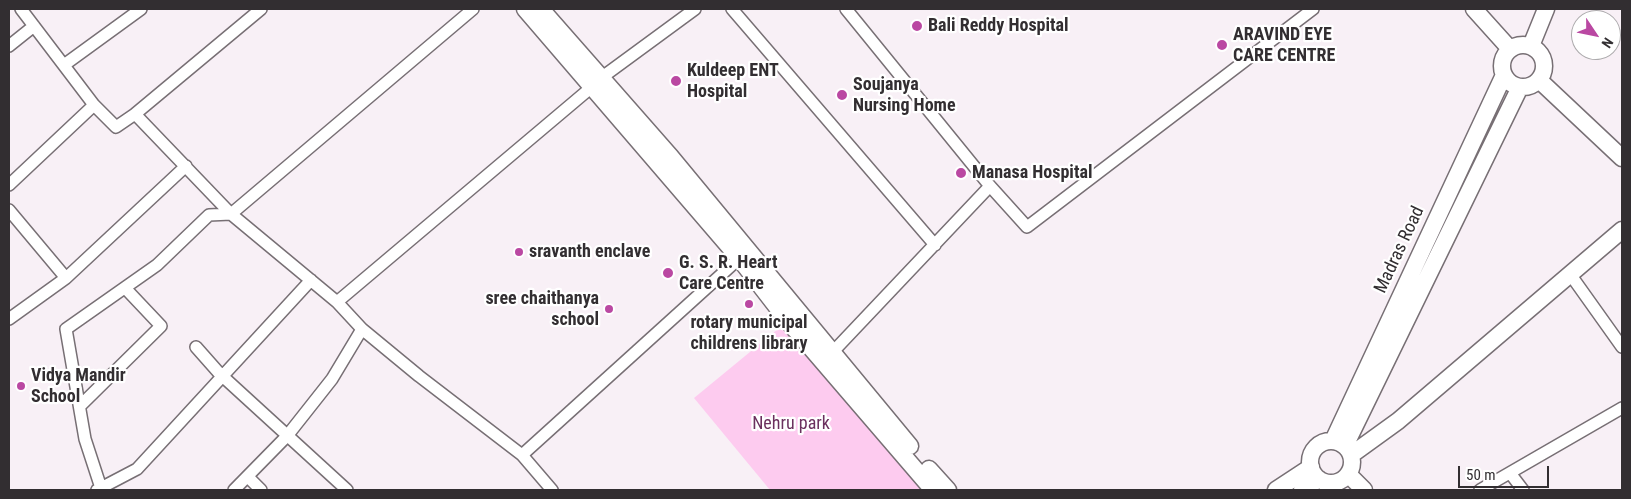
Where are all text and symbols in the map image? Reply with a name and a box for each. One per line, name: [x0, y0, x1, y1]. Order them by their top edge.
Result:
north arrow: [1571, 10, 1621, 60]
place label: Bali Reddy Hospital: [928, 15, 1069, 37]
marker: Bali Reddy Hospital: [910, 19, 924, 33]
place label: ARAVIND EYE CARE CENTRE: [1233, 24, 1335, 66]
text: N: [1599, 35, 1617, 51]
marker: ARAVIND EYE CARE CENTRE: [1215, 38, 1229, 52]
place label: Kuldeep ENT Hospital: [687, 60, 779, 102]
marker: Kuldeep ENT Hospital: [669, 74, 683, 88]
place label: Soujanya Nursing Home: [853, 74, 956, 116]
marker: Soujanya Nursing Home: [835, 88, 849, 102]
place label: Manasa Hospital: [972, 162, 1092, 184]
marker: Manasa Hospital: [954, 166, 968, 180]
street label: Madras Road: [1370, 203, 1430, 297]
place label: sravanth enclave: [529, 241, 650, 263]
marker: sravanth enclave: [513, 246, 525, 258]
place label: G. S. R. Heart Care Centre: [679, 252, 777, 294]
marker: G. S. R. Heart Care Centre: [661, 266, 675, 280]
place label: sree chaithanya school: [485, 288, 599, 330]
marker: rotary municipal childrens library: [743, 298, 755, 310]
marker: sree chaithanya school: [603, 303, 615, 315]
place label: rotary municipal childrens library: [690, 312, 808, 354]
place label: Vidya Mandir School: [31, 365, 126, 408]
marker: Vidya Mandir School: [15, 380, 27, 392]
park label: Nehru park: [752, 413, 830, 435]
scale bar: [1461, 456, 1552, 488]
text: 50 m: [1466, 466, 1496, 484]

